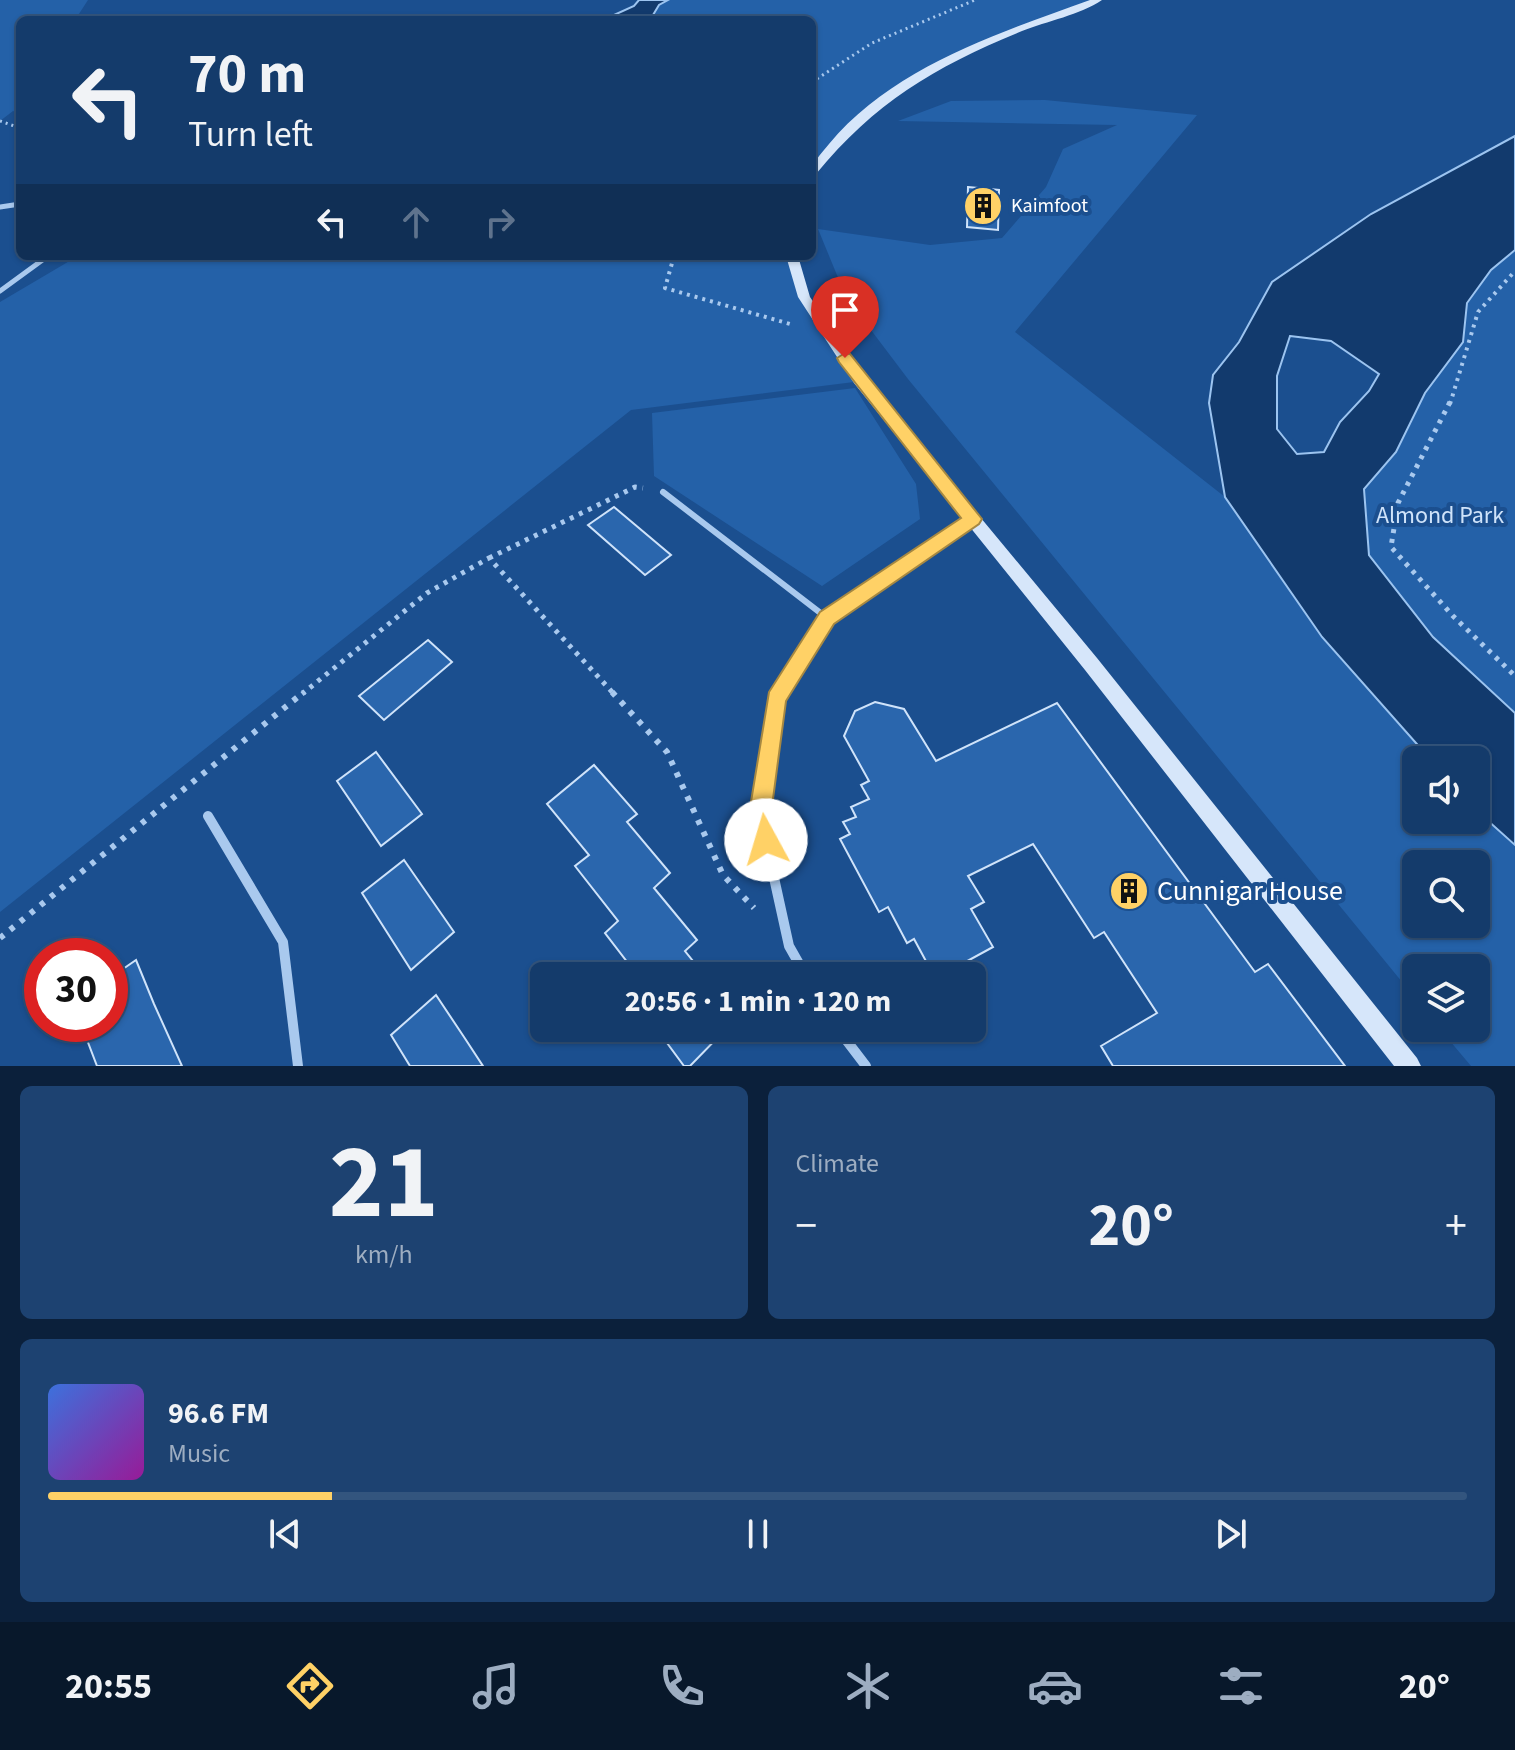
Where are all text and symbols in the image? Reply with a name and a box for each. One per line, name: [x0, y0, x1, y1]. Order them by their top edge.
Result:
text: 70 m: [188, 35, 306, 114]
icon: left: [56, 48, 160, 152]
text: Turn left: [188, 109, 313, 160]
building icon: Kaimfoot: [962, 185, 1004, 227]
place label: Kaimfoot: [1011, 192, 1088, 220]
icon: left: [310, 200, 354, 244]
icon: ahead: [394, 200, 438, 244]
icon: right: [478, 200, 522, 244]
pin: [811, 276, 879, 358]
icon: arrive: [823, 288, 867, 332]
park label: Almond Park: [1376, 498, 1504, 533]
map controls: [1402, 746, 1490, 1042]
button: sound: [1402, 746, 1490, 834]
position arrow: [724, 798, 808, 882]
button: search: [1402, 850, 1490, 938]
building icon: Cunnigar House: [1108, 870, 1150, 912]
place label: Cunnigar House: [1157, 871, 1343, 911]
speed limit sign: 30: [24, 938, 128, 1042]
button: layers: [1402, 954, 1490, 1042]
text: 20:56 · 1 min · 120 m: [625, 980, 891, 1023]
text: 21: [329, 1110, 439, 1258]
text: Climate: [796, 1145, 879, 1182]
text: 20°: [1089, 1184, 1174, 1269]
text: −: [796, 1195, 817, 1258]
text: +: [1445, 1195, 1467, 1258]
text: km/h: [355, 1236, 413, 1273]
text: 96.6 FM: [168, 1392, 269, 1435]
text: Music: [168, 1435, 230, 1472]
icon: previous: [263, 1512, 307, 1556]
icon: pause: [736, 1512, 780, 1556]
icon: next: [1209, 1512, 1253, 1556]
icon: directions: [282, 1658, 338, 1714]
icon: music: [468, 1658, 524, 1714]
icon: phone: [654, 1658, 710, 1714]
icon: climate: [840, 1658, 896, 1714]
icon: car: [1027, 1658, 1083, 1714]
icon: filters: [1213, 1658, 1269, 1714]
text: 20:55: [65, 1661, 152, 1712]
text: 20°: [1399, 1661, 1450, 1712]

